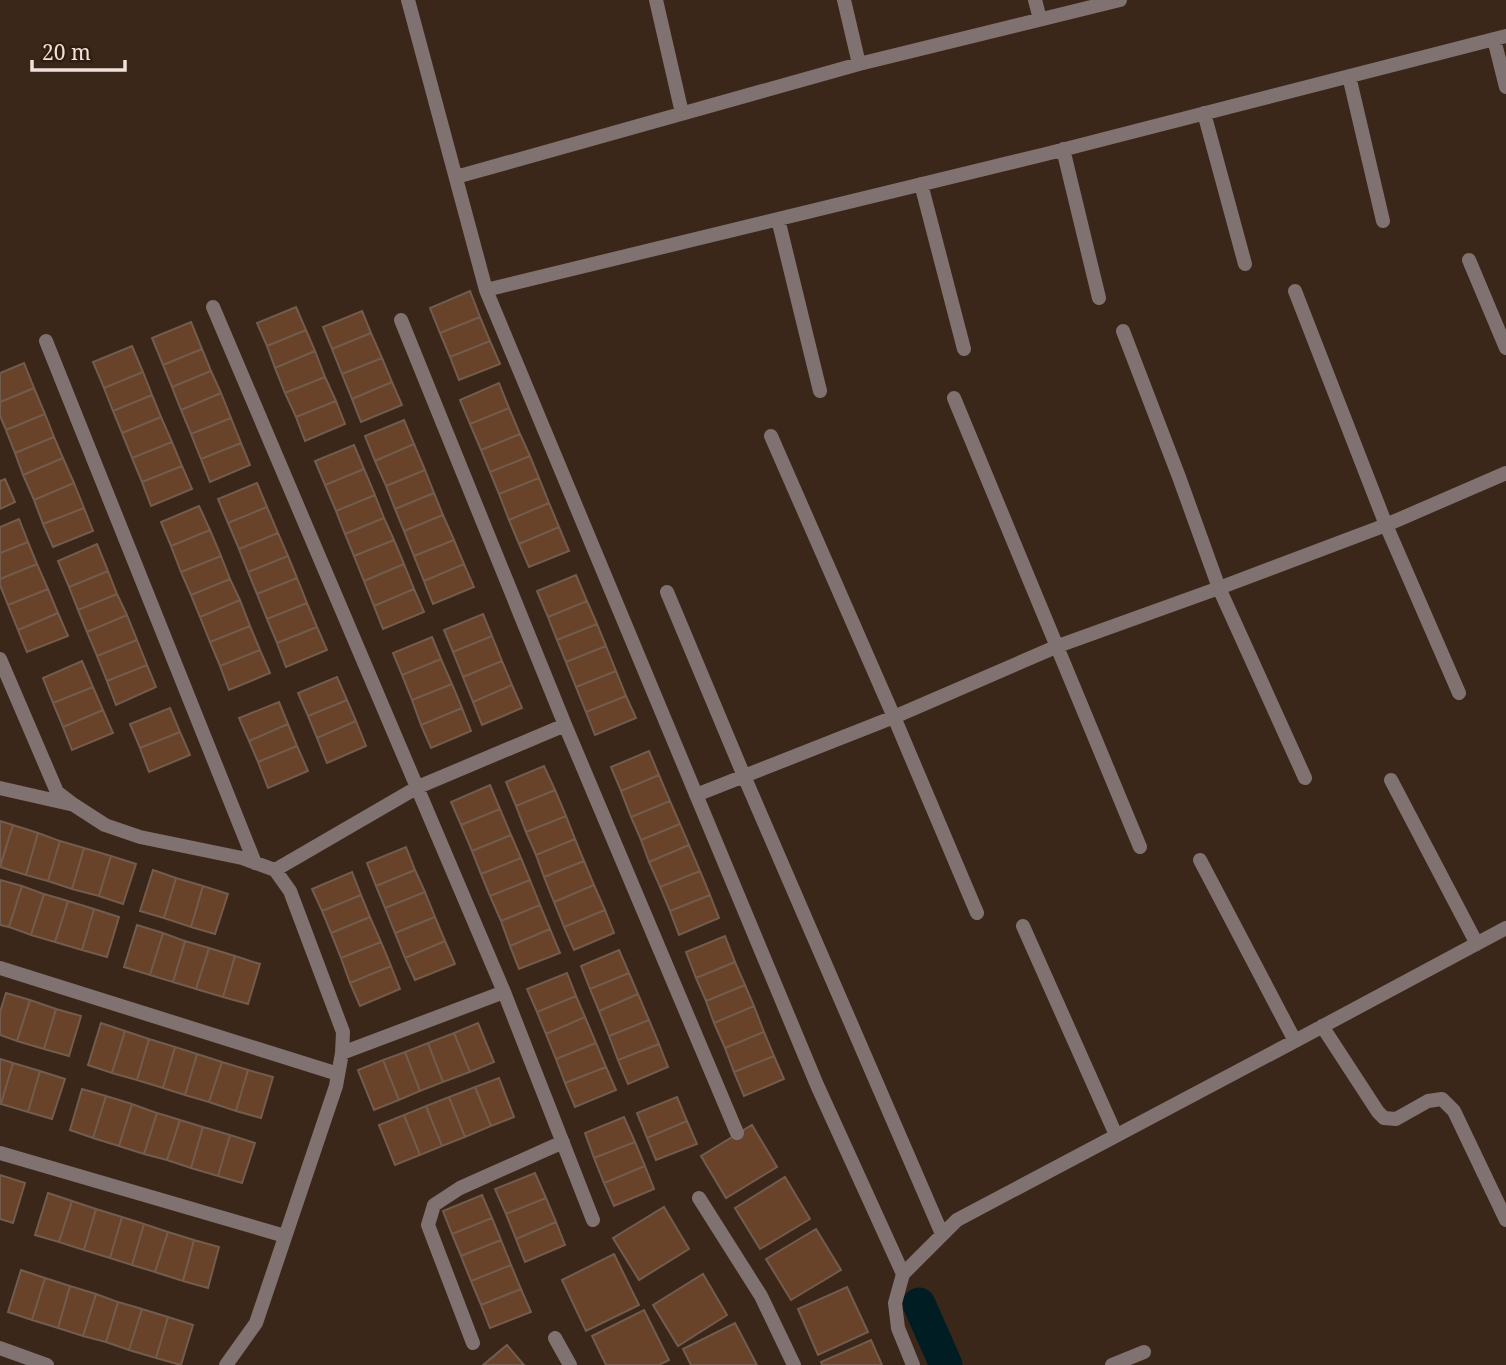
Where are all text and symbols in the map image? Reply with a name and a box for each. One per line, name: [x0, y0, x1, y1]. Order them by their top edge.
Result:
scale bar: [32, 28, 124, 72]
text: 20 m: [42, 38, 91, 66]

